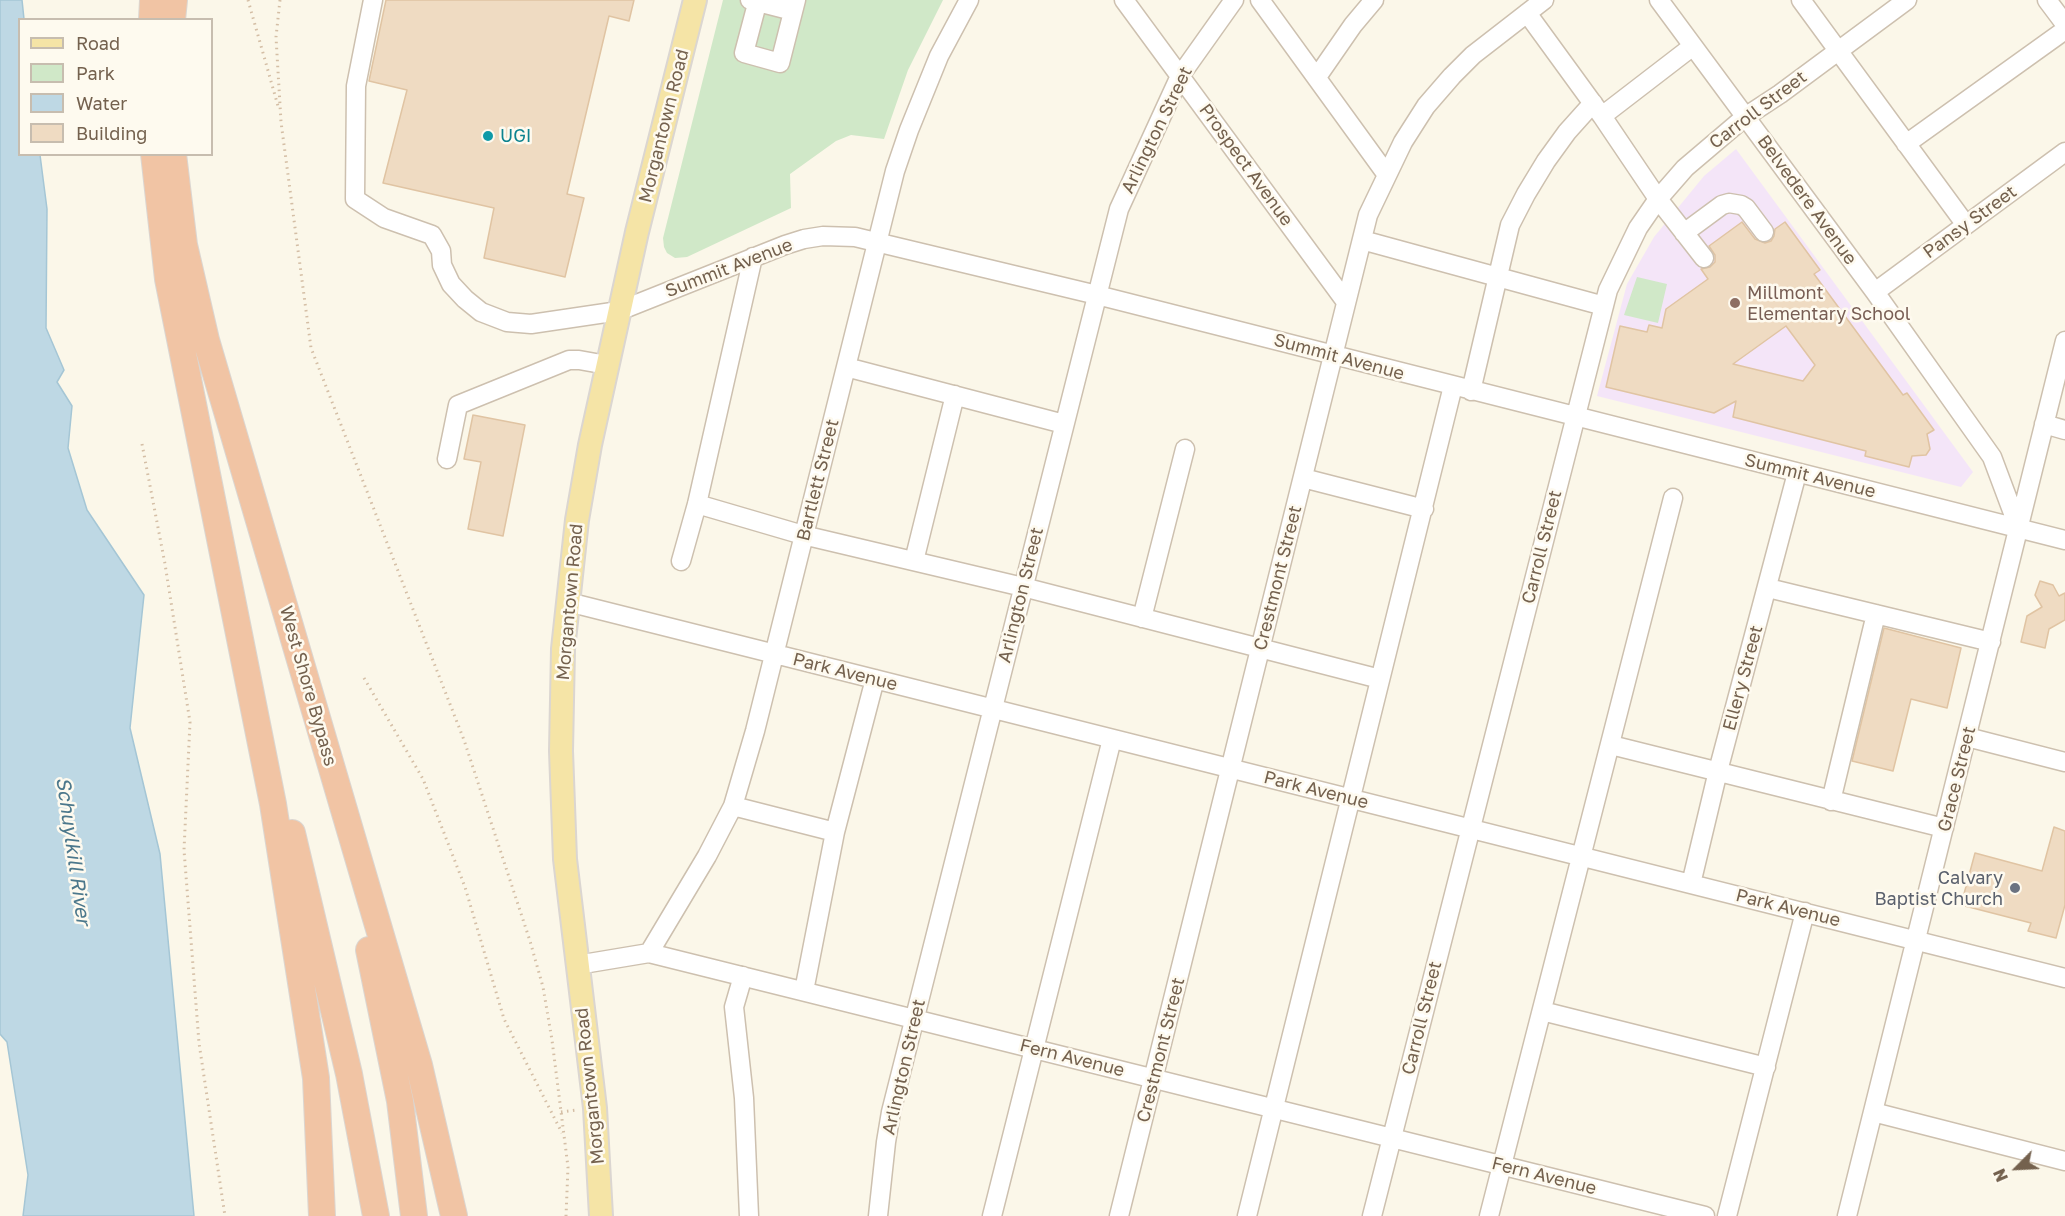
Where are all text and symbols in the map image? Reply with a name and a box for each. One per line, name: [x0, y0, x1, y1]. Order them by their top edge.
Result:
legend: [18, 18, 213, 156]
text: Road: [76, 32, 120, 54]
street label: Morgantown Road: [634, 47, 694, 205]
text: Park: [76, 62, 115, 84]
street label: Arlington Street: [1117, 63, 1197, 197]
street label: Carroll Street: [1705, 66, 1811, 154]
text: Water: [76, 92, 127, 114]
street label: Prospect Avenue: [1194, 100, 1298, 230]
text: Building: [76, 122, 147, 144]
place label: UGI: [500, 125, 531, 147]
marker: UGI: [481, 129, 495, 143]
street label: Belvedere Avenue: [1753, 131, 1861, 269]
street label: Pansy Street: [1919, 181, 2021, 263]
street label: Summit Avenue: [662, 234, 796, 302]
place label: Millmont Elementary School: [1747, 282, 1911, 324]
marker: Millmont Elementary School: [1728, 296, 1742, 310]
street label: Summit Avenue: [1271, 329, 1407, 385]
street label: Bartlett Street: [792, 417, 844, 543]
street label: Summit Avenue: [1742, 449, 1878, 503]
street label: Carroll Street: [1517, 488, 1567, 606]
street label: Crestmont Street: [1250, 503, 1306, 653]
street label: Morgantown Road: [552, 523, 588, 681]
street label: Arlington Street: [994, 525, 1048, 665]
street label: West Shore Bypass: [275, 603, 341, 769]
street label: Ellery Street: [1719, 623, 1767, 733]
street label: Park Avenue: [790, 649, 900, 695]
street label: Grace Street: [1933, 724, 1981, 834]
street label: Park Avenue: [1261, 767, 1371, 813]
water label: Schuylkill River: [51, 775, 95, 927]
place label: Calvary Baptist Church: [1875, 867, 2003, 910]
marker: Calvary Baptist Church: [2008, 881, 2022, 895]
street label: Park Avenue: [1733, 885, 1843, 931]
street label: Carroll Street: [1397, 959, 1447, 1077]
street label: Crestmont Street: [1133, 975, 1189, 1125]
street label: Arlington Street: [878, 997, 930, 1137]
street label: Morgantown Road: [571, 1007, 609, 1165]
street label: Fern Avenue: [1017, 1035, 1127, 1081]
north arrow: [1987, 1138, 2047, 1198]
street label: Fern Avenue: [1489, 1153, 1599, 1199]
text: N: [1989, 1166, 2012, 1185]

